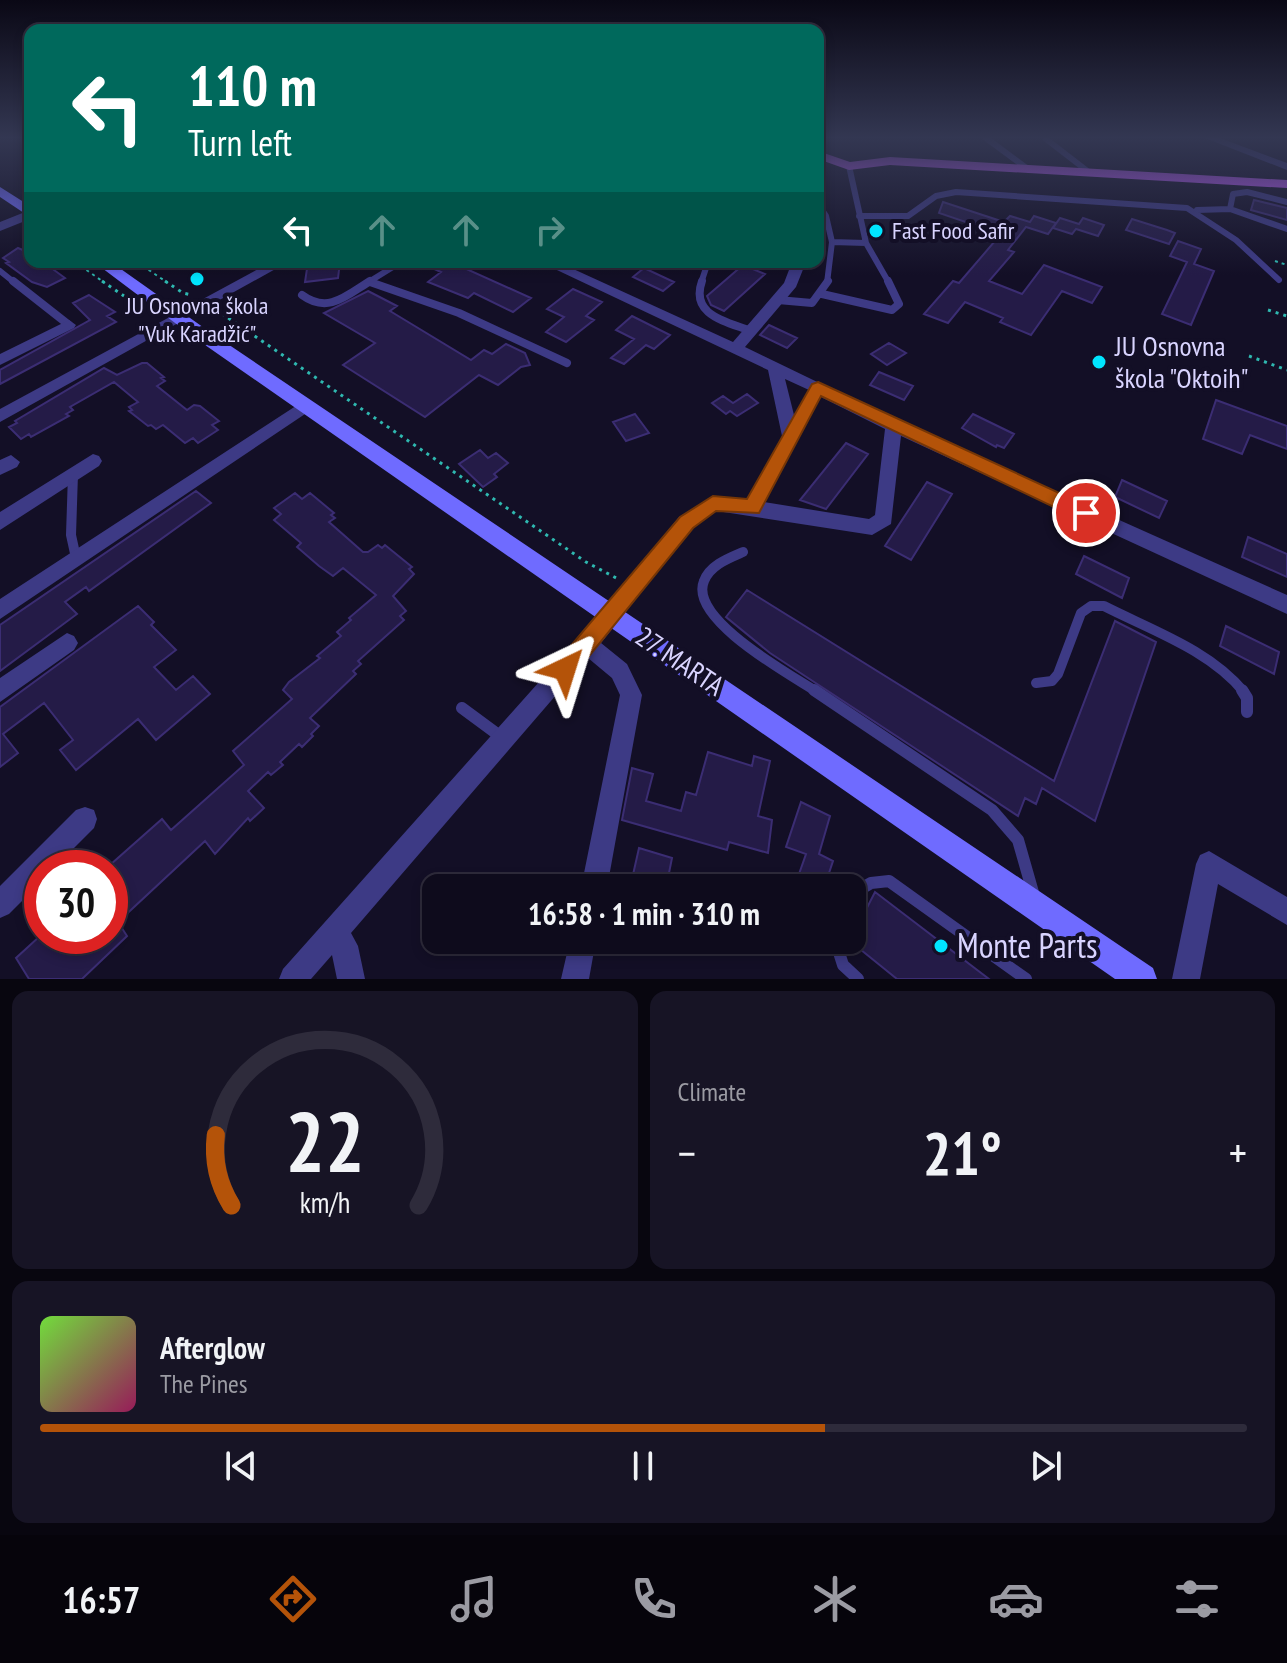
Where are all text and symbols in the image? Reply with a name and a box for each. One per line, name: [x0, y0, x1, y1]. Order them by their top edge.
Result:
text: 110 m: [188, 49, 317, 121]
icon: left: [56, 56, 160, 160]
text: Turn left: [188, 119, 292, 166]
icon: left: [276, 208, 320, 252]
icon: ahead: [360, 208, 404, 252]
icon: ahead: [444, 208, 488, 252]
icon: right: [528, 208, 572, 252]
place label: Fast Food Safir: [892, 215, 1015, 246]
marker: Fast Food Safir: [867, 222, 885, 240]
marker: JU Osnovna škola "Vuk Karadžić": [188, 270, 206, 288]
place label: JU Osnovna škola "Vuk Karadžić": [125, 290, 268, 349]
place label: JU Osnovna škola "Oktoih": [1114, 327, 1249, 396]
marker: JU Osnovna škola "Oktoih": [1090, 353, 1108, 371]
pin: [1052, 479, 1120, 547]
icon: arrive: [1064, 491, 1108, 535]
street label: 27. MARTA: [629, 618, 732, 704]
position arrow: [523, 627, 607, 711]
speed limit sign: 30: [24, 850, 128, 954]
text: 16:58 · 1 min · 310 m: [528, 894, 760, 933]
place label: Monte Parts: [957, 923, 1098, 967]
marker: Monte Parts: [932, 937, 950, 955]
text: Climate: [678, 1075, 746, 1108]
text: 22: [285, 1087, 365, 1195]
text: 21°: [923, 1114, 1002, 1192]
text: −: [678, 1124, 696, 1181]
text: +: [1229, 1124, 1247, 1181]
text: km/h: [299, 1184, 350, 1221]
text: Afterglow: [160, 1328, 265, 1367]
text: The Pines: [160, 1367, 248, 1400]
icon: previous: [219, 1444, 263, 1488]
icon: pause: [621, 1444, 665, 1488]
icon: next: [1024, 1444, 1068, 1488]
icon: directions: [265, 1571, 321, 1627]
icon: music: [446, 1571, 502, 1627]
icon: phone: [626, 1571, 682, 1627]
icon: climate: [807, 1571, 863, 1627]
icon: car: [988, 1571, 1044, 1627]
icon: filters: [1169, 1571, 1225, 1627]
text: 16:57: [62, 1576, 140, 1623]

